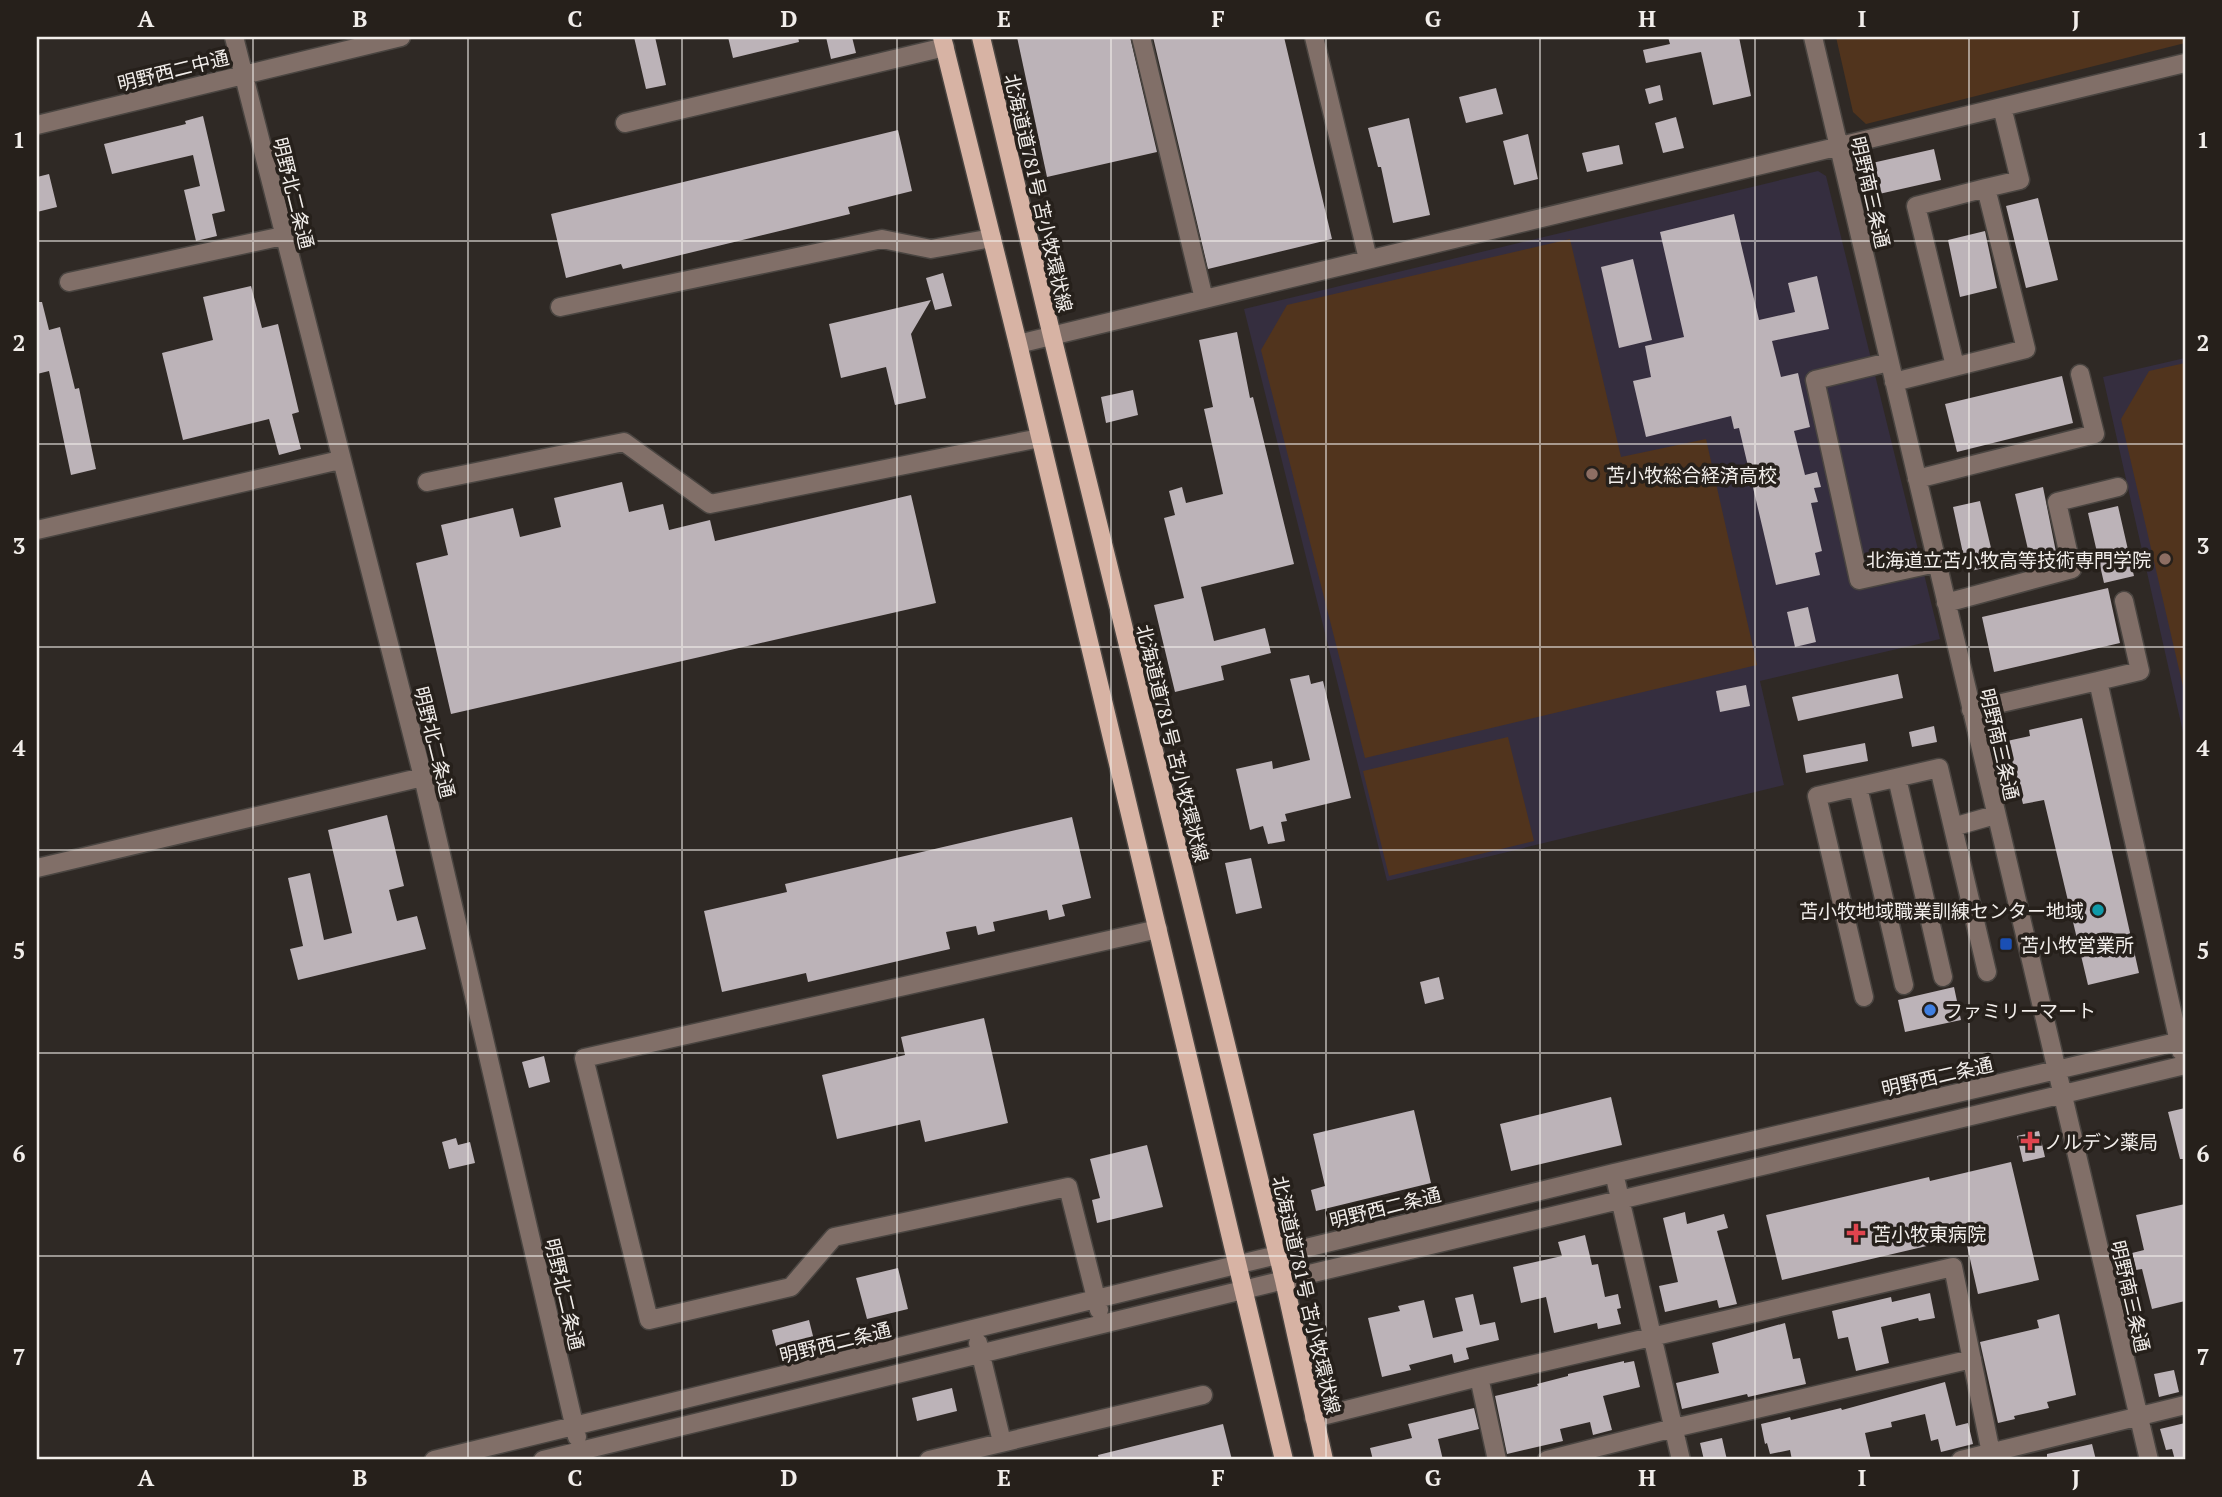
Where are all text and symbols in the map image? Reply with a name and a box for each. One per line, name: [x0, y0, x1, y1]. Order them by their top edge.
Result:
text: A: [138, 3, 155, 34]
text: B: [353, 3, 368, 34]
text: C: [568, 3, 583, 34]
text: D: [781, 3, 798, 34]
text: E: [997, 3, 1011, 34]
text: F: [1211, 3, 1225, 34]
text: G: [1425, 3, 1442, 34]
text: H: [1638, 3, 1656, 34]
text: I: [1858, 3, 1866, 34]
text: J: [2072, 3, 2080, 34]
street label: 明野西二中通: [115, 44, 231, 96]
street label: 北海道道781号 苫小牧環状線: [999, 71, 1079, 315]
text: 1: [13, 124, 26, 155]
text: 1: [2197, 124, 2210, 155]
street label: 明野南三条通: [1846, 134, 1896, 250]
street label: 明野北二条通: [268, 135, 320, 251]
text: 2: [13, 327, 26, 358]
text: 2: [2197, 327, 2210, 358]
place label: 苫小牧総合経済高校: [1606, 462, 1777, 487]
marker: 苫小牧総合経済高校: [1584, 466, 1600, 482]
text: 3: [13, 530, 26, 561]
text: 3: [2197, 530, 2210, 561]
place label: 北海道立苫小牧高等技術専門学院: [1866, 547, 2151, 572]
marker: 北海道立苫小牧高等技術専門学院: [2157, 551, 2173, 567]
street label: 北海道道781号 苫小牧環状線: [1131, 622, 1215, 864]
street label: 明野北二条通: [409, 684, 461, 800]
street label: 明野南三条通: [1975, 686, 2025, 802]
text: 4: [13, 732, 26, 763]
text: 4: [2197, 732, 2210, 763]
place label: 苫小牧地域職業訓練センター地域: [1799, 898, 2084, 923]
marker: 苫小牧地域職業訓練センター地域: [2090, 902, 2106, 918]
place label: 苫小牧営業所: [2020, 932, 2134, 957]
text: 5: [13, 935, 26, 966]
text: 5: [2197, 935, 2210, 966]
marker: 苫小牧営業所: [1998, 936, 2014, 952]
place label: ファミリーマート: [1944, 998, 2096, 1023]
marker: ファミリーマート: [1922, 1002, 1938, 1018]
street label: 明野西二条通: [1879, 1051, 1995, 1101]
place label: ノルデン薬局: [2044, 1129, 2158, 1154]
marker: ノルデン薬局: [2022, 1133, 2038, 1149]
text: 6: [13, 1138, 26, 1169]
text: 6: [2197, 1138, 2210, 1169]
street label: 北海道道781号 苫小牧環状線: [1267, 1173, 1347, 1417]
street label: 明野西二条通: [1327, 1181, 1443, 1233]
place label: 苫小牧東病院: [1872, 1221, 1986, 1246]
marker: 苫小牧東病院: [1846, 1223, 1866, 1243]
street label: 明野北二条通: [540, 1236, 590, 1352]
street label: 明野南三条通: [2106, 1238, 2156, 1354]
street label: 明野西二条通: [777, 1316, 893, 1368]
text: 7: [13, 1341, 26, 1372]
text: 7: [2197, 1341, 2210, 1372]
text: A: [138, 1462, 155, 1493]
text: B: [353, 1462, 368, 1493]
text: C: [568, 1462, 583, 1493]
text: D: [781, 1462, 798, 1493]
text: E: [997, 1462, 1011, 1493]
text: F: [1211, 1462, 1225, 1493]
text: G: [1425, 1462, 1442, 1493]
text: H: [1638, 1462, 1656, 1493]
text: I: [1858, 1462, 1866, 1493]
text: J: [2072, 1462, 2080, 1493]

